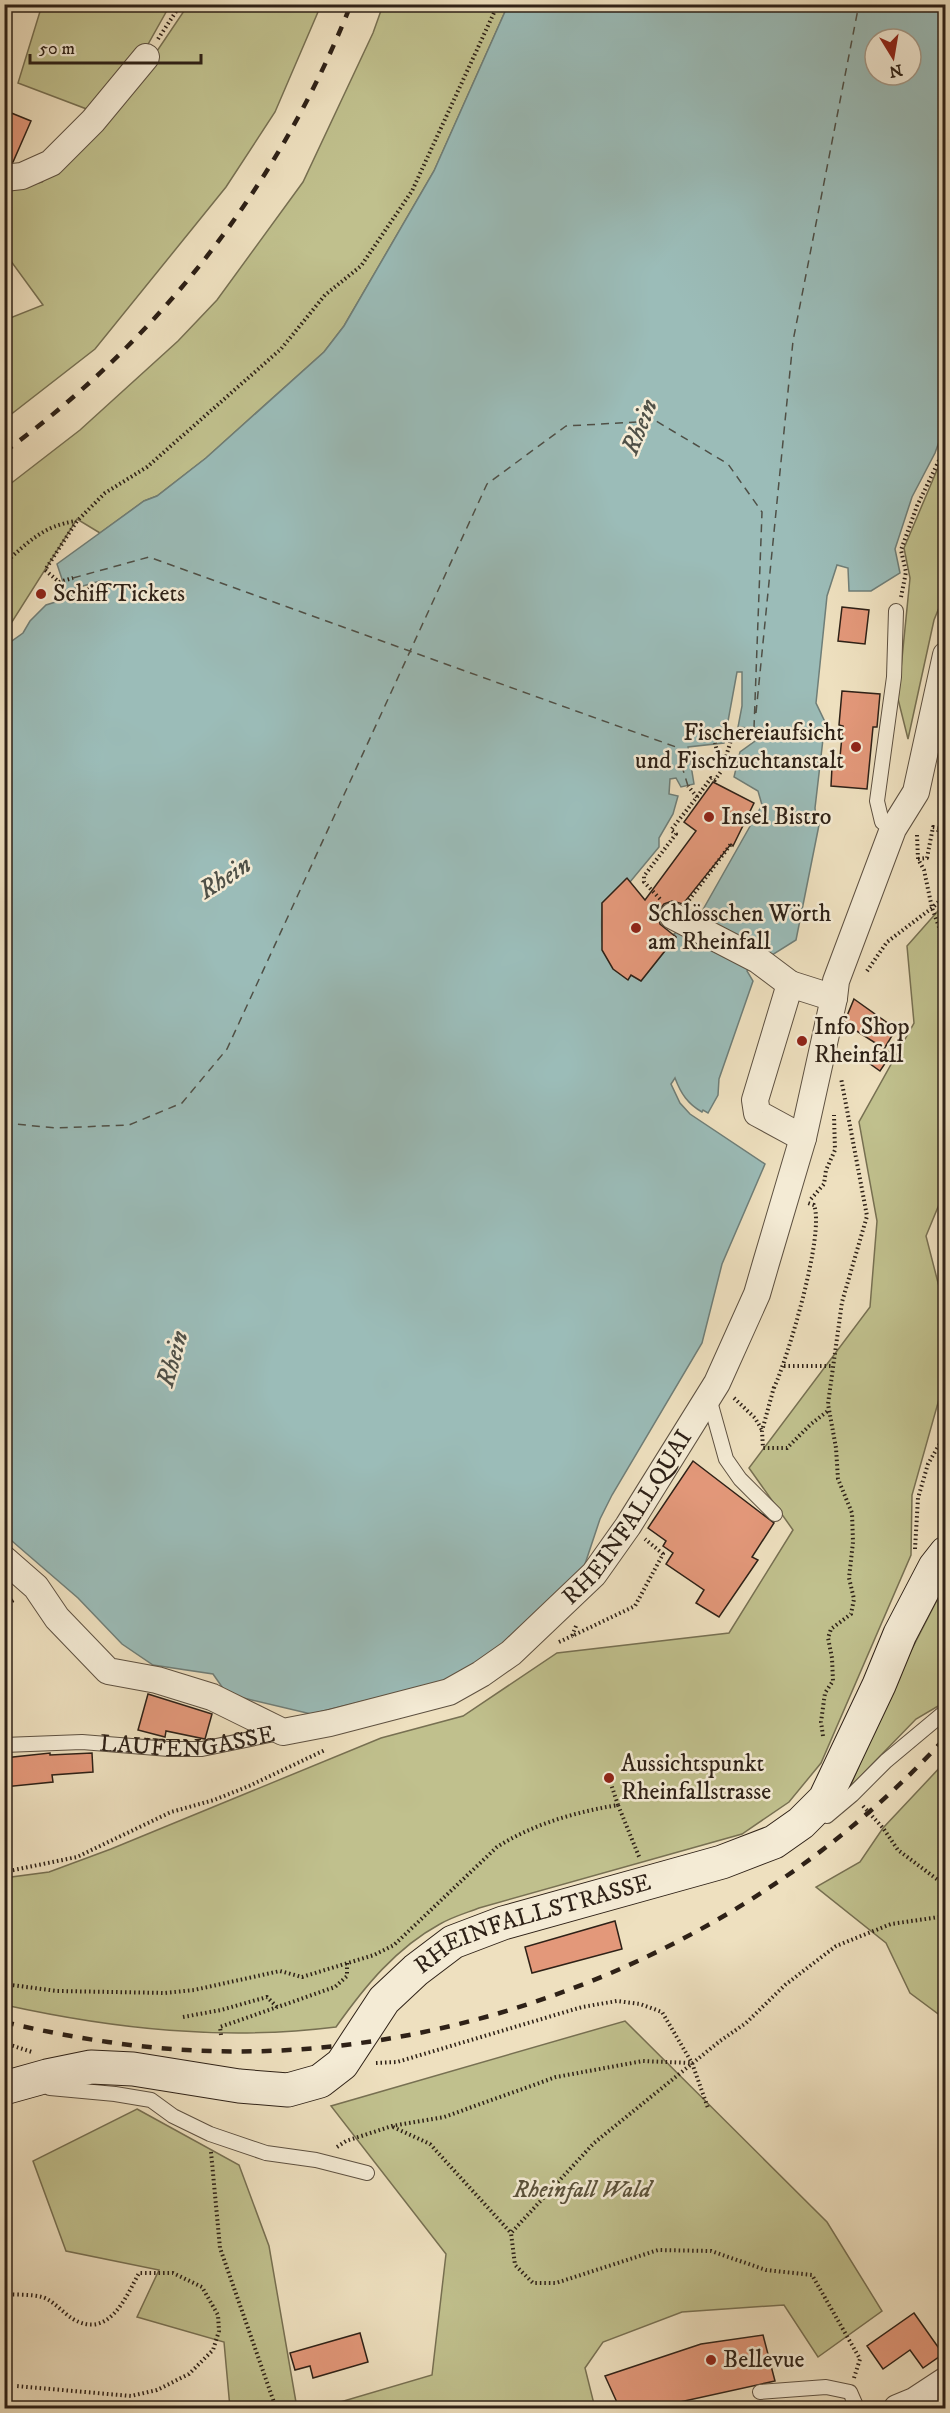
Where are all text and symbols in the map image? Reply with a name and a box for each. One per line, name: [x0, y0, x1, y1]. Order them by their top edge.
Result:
scale bar: [30, 27, 201, 65]
north arrow: [863, 27, 923, 87]
text: 50 m: [39, 38, 75, 60]
text: N: [887, 60, 904, 82]
water label: Rhein: [614, 394, 666, 461]
place label: Schiff Tickets: [53, 579, 185, 609]
marker: Schiff Tickets: [34, 587, 48, 601]
place label: Fischereiaufsicht und Fischzuchtanstalt: [635, 718, 844, 776]
marker: Fischereiaufsicht und Fischzuchtanstalt: [849, 740, 863, 754]
place label: Insel Bistro: [721, 802, 831, 832]
marker: Insel Bistro: [702, 810, 716, 824]
water label: Rhein: [191, 849, 258, 908]
place label: Schlösschen Wörth am Rheinfall: [648, 899, 832, 957]
marker: Schlösschen Wörth am Rheinfall: [629, 921, 643, 935]
place label: Info Shop Rheinfall: [814, 1012, 910, 1070]
marker: Info Shop Rheinfall: [795, 1034, 809, 1048]
water label: Rhein: [149, 1327, 197, 1392]
street label: RHEINFALLQUAI: [556, 1425, 699, 1611]
street label: LAUFENGASSE: [98, 1719, 277, 1764]
place label: Aussichtspunkt Rheinfallstrasse: [621, 1749, 771, 1807]
marker: Aussichtspunkt Rheinfallstrasse: [602, 1771, 616, 1785]
street label: RHEINFALLSTRASSE: [409, 1868, 654, 1981]
park label: Rheinfall Wald: [512, 2175, 654, 2205]
place label: Bellevue: [723, 2345, 805, 2375]
marker: Bellevue: [704, 2353, 718, 2367]

